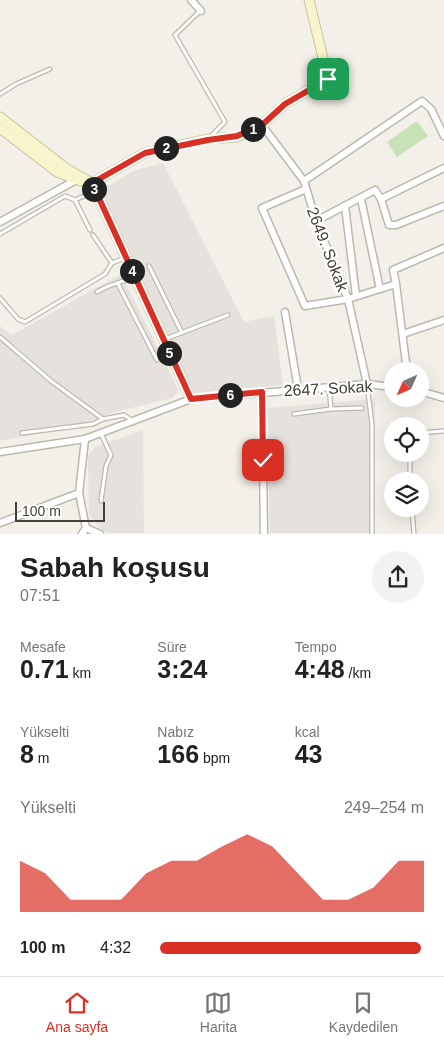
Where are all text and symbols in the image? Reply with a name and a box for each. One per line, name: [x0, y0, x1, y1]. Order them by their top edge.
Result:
pin: [307, 58, 349, 100]
icon: arrive: [314, 65, 342, 93]
pin: 1: [240, 116, 266, 142]
text: 1: [250, 121, 257, 137]
pin: 2: [154, 136, 178, 160]
text: 2: [163, 140, 170, 156]
pin: 3: [82, 176, 106, 202]
text: 3: [91, 181, 98, 197]
street label: 2649. Sokak: [304, 205, 352, 295]
pin: 4: [120, 258, 144, 284]
text: 4: [129, 263, 136, 279]
pin: 5: [156, 340, 182, 366]
text: 5: [166, 345, 173, 361]
north arrow: [384, 362, 429, 408]
map controls: [384, 362, 429, 517]
street label: 2647. Sokak: [283, 378, 374, 399]
pin: 6: [218, 382, 242, 408]
text: 6: [227, 387, 234, 403]
button: locate: [384, 417, 429, 462]
pin: [242, 439, 284, 481]
icon: check: [249, 446, 277, 474]
button: layers: [384, 472, 429, 517]
scale bar: [15, 498, 105, 522]
text: 100 m: [22, 503, 61, 519]
button: share: [372, 551, 424, 603]
text: Sabah koşusu: [20, 552, 210, 583]
text: 07:51: [20, 587, 60, 604]
text: Mesafe: [20, 639, 66, 655]
text: Süre: [157, 639, 187, 655]
text: Tempo: [295, 639, 337, 655]
text: 0.71: [20, 655, 69, 683]
text: 3:24: [157, 655, 207, 683]
text: 4:48: [295, 655, 345, 683]
text: km: [69, 665, 91, 681]
text: /km: [345, 665, 371, 681]
text: Yükselti: [20, 724, 69, 740]
text: Nabız: [157, 724, 194, 740]
text: kcal: [295, 724, 320, 740]
text: 8: [20, 740, 34, 768]
text: 166: [157, 740, 199, 768]
text: 43: [295, 740, 322, 768]
text: m: [34, 750, 49, 766]
text: bpm: [199, 750, 230, 766]
text: Yükselti: [20, 799, 76, 816]
text: 249–254 m: [344, 799, 424, 816]
text: 100 m: [20, 939, 65, 956]
text: 4:32: [100, 939, 131, 956]
tab: Ana sayfa: [46, 989, 108, 1035]
tab: Harita: [200, 989, 237, 1035]
tab: Kaydedilen: [329, 989, 398, 1035]

